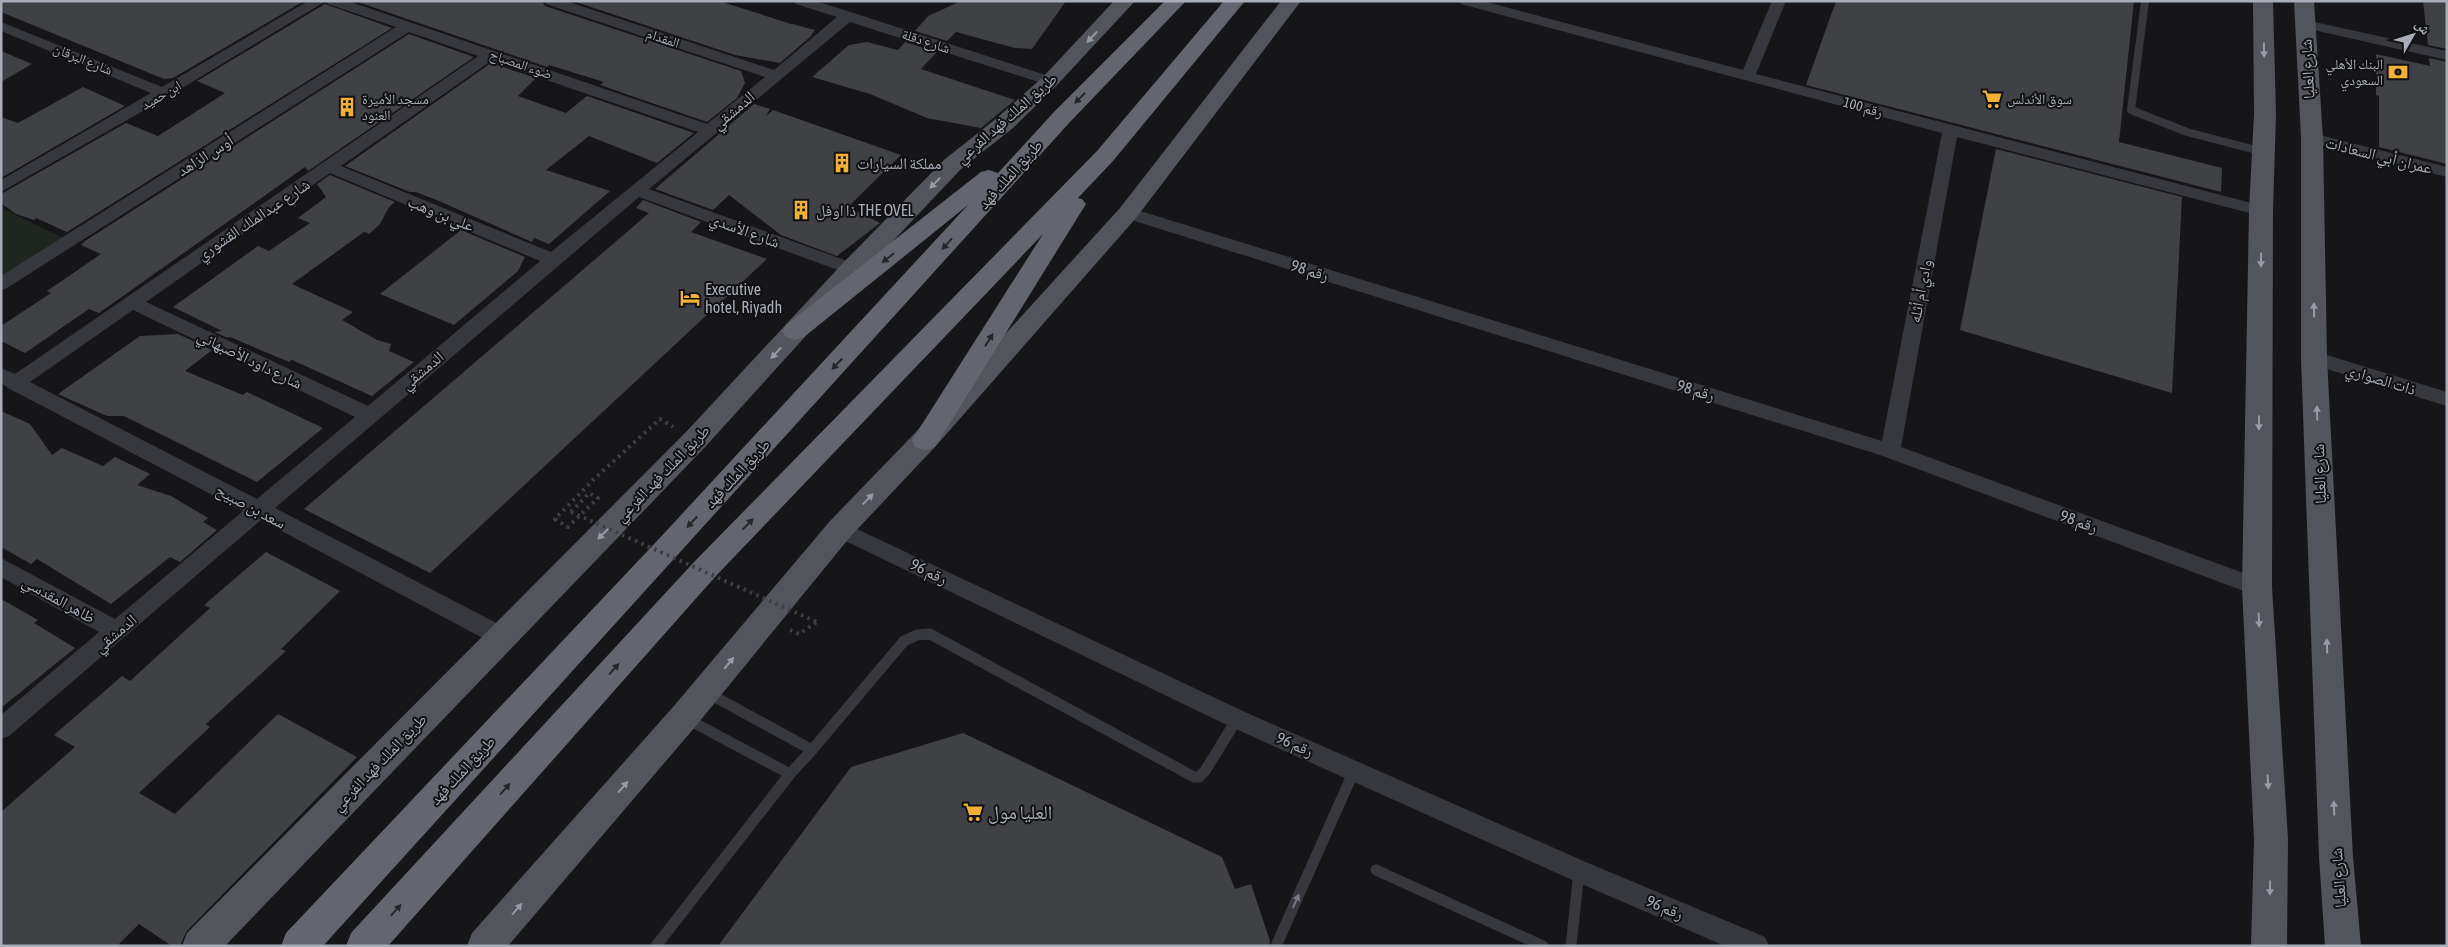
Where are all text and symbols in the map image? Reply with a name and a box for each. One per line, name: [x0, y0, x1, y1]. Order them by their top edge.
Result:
north arrow: [2388, 10, 2438, 60]
text: ش: [2411, 16, 2434, 38]
street label: المقدام: [644, 25, 682, 53]
street label: شارع دقلة: [899, 26, 952, 58]
one-way arrow: [1086, 30, 1098, 42]
street label: شارع العليا: [2296, 38, 2320, 100]
street label: شارع البرقان: [50, 40, 115, 80]
one-way arrow: [2260, 42, 2268, 58]
street label: ضوء المصباح: [487, 46, 554, 84]
place label: البنك الأهلي السعودي: [2326, 56, 2383, 92]
bank icon: البنك الأهلي السعودي: [2387, 61, 2409, 83]
street label: طريق الملك فهد الفرعي: [952, 69, 1063, 170]
street label: ابن حميد: [138, 77, 184, 114]
street label: الدمشقي: [708, 87, 761, 136]
supermarket icon: سوق الأندلس: [1981, 88, 2003, 110]
place label: مسجد الأميرة العنود: [362, 91, 429, 124]
place label: سوق الأندلس: [2007, 91, 2072, 108]
one-way arrow: [1075, 92, 1087, 104]
street label: رقم 100: [1841, 94, 1885, 122]
building icon: مسجد الأميرة العنود: [336, 96, 358, 118]
street label: أوس الزاهد: [174, 131, 237, 181]
street label: عمران أبي السعادات: [2323, 133, 2434, 181]
street label: طريق الملك فهد: [974, 136, 1047, 214]
building icon: مملكة السيارات: [831, 152, 853, 174]
place label: مملكة السيارات: [857, 154, 942, 173]
street label: شارع عبدالملك القشوري: [193, 175, 315, 267]
one-way arrow: [929, 177, 941, 189]
street label: علي بن وهب: [404, 192, 477, 238]
building icon: ذا اوفل THE OVEL: [790, 199, 812, 221]
place label: ذا اوفل THE OVEL: [816, 201, 914, 221]
street label: شارع الأسدي: [706, 209, 782, 255]
one-way arrow: [941, 237, 953, 249]
one-way arrow: [2257, 252, 2265, 268]
one-way arrow: [881, 253, 895, 263]
street label: رقم 98: [1288, 256, 1331, 286]
street label: وادي أم أثله: [1905, 258, 1939, 325]
place label: Executive hotel, Riyadh: [705, 280, 782, 317]
hotel icon: Executive hotel, Riyadh: [679, 287, 701, 309]
one-way arrow: [2310, 301, 2318, 317]
street label: شارع داود الأصبهاني: [193, 326, 305, 396]
one-way arrow: [984, 333, 993, 346]
one-way arrow: [770, 346, 782, 358]
street label: الدمشقي: [397, 347, 450, 396]
one-way arrow: [831, 357, 843, 369]
street label: ذات الصواري: [2343, 360, 2418, 402]
street label: رقم 98: [1674, 376, 1717, 406]
one-way arrow: [2312, 405, 2320, 421]
one-way arrow: [2255, 415, 2263, 431]
street label: طريق الملك فهد الفرعي: [611, 421, 716, 528]
street label: طريق الملك فهد: [701, 435, 775, 512]
street label: شارع العليا: [2309, 444, 2331, 504]
street label: سعد بن صبيح: [212, 480, 289, 534]
one-way arrow: [862, 494, 874, 506]
street label: رقم 98: [2057, 506, 2100, 538]
one-way arrow: [686, 516, 698, 528]
one-way arrow: [742, 518, 754, 530]
one-way arrow: [597, 527, 609, 539]
street label: رقم 96: [907, 554, 950, 589]
street label: ظاهر المقدسي: [17, 572, 99, 630]
street label: الدمشقي: [90, 610, 143, 659]
one-way arrow: [2256, 612, 2264, 628]
one-way arrow: [2322, 637, 2330, 653]
one-way arrow: [723, 657, 734, 670]
one-way arrow: [608, 663, 620, 675]
street label: طريق الملك فهد الفرعي: [328, 710, 433, 817]
street label: رقم 96: [1273, 728, 1316, 762]
street label: طريق الملك فهد: [426, 732, 500, 809]
one-way arrow: [2264, 775, 2272, 791]
one-way arrow: [618, 780, 629, 793]
one-way arrow: [499, 784, 511, 796]
one-way arrow: [2329, 800, 2337, 816]
supermarket icon: العليا مول: [962, 801, 984, 823]
place label: العليا مول: [988, 801, 1052, 824]
street label: شارع العليا: [2327, 847, 2351, 909]
one-way arrow: [2266, 880, 2274, 896]
street label: رقم 96: [1643, 891, 1686, 925]
one-way arrow: [1292, 894, 1300, 908]
one-way arrow: [511, 903, 522, 916]
one-way arrow: [390, 904, 402, 916]

